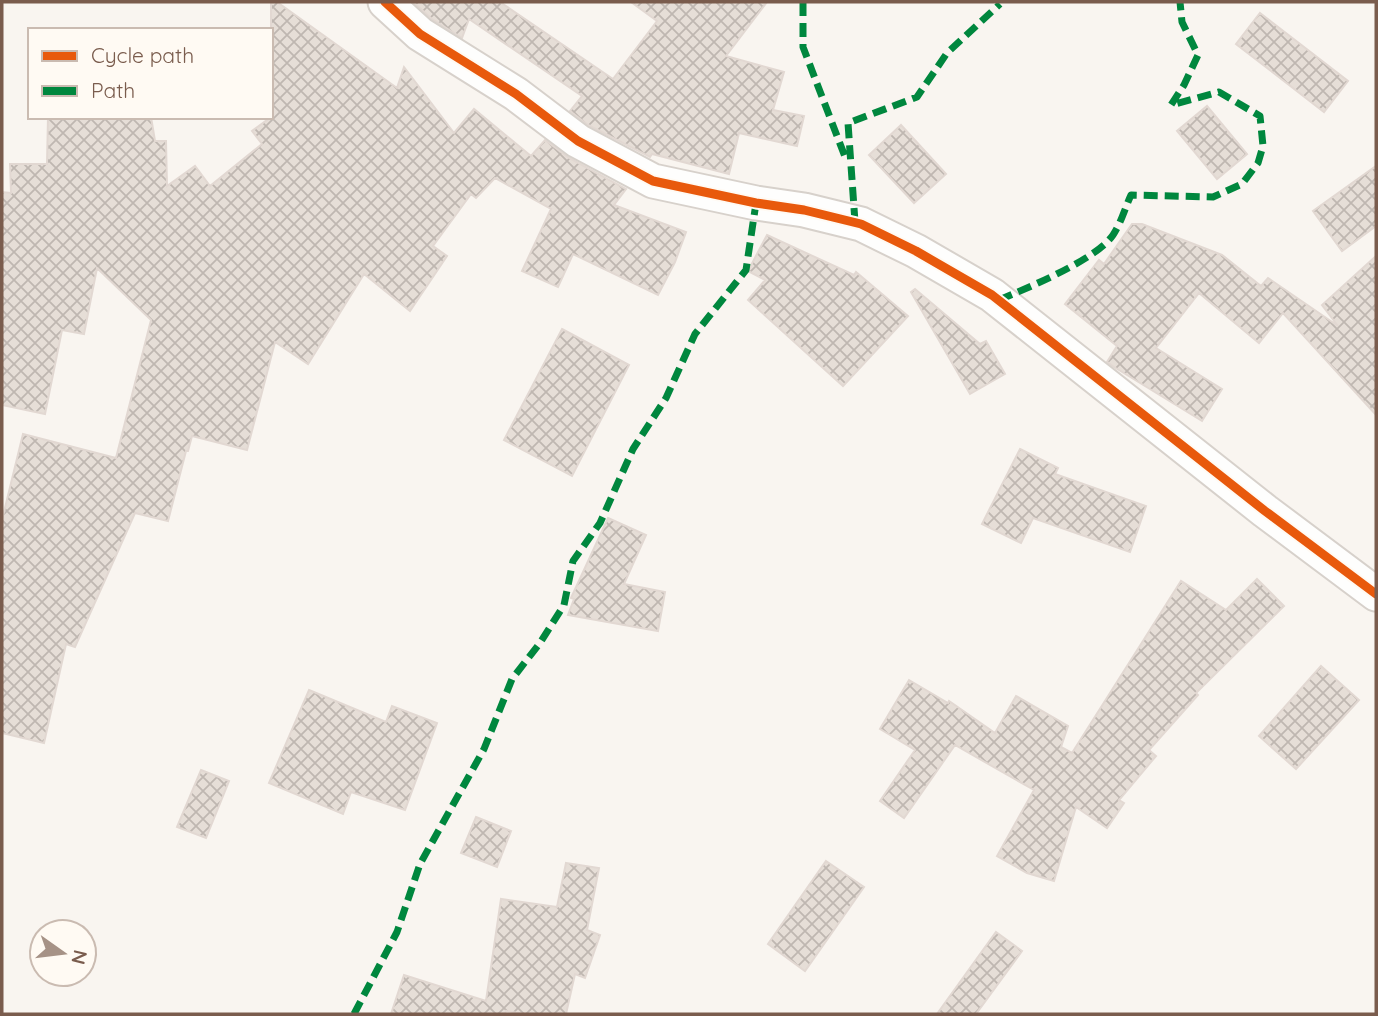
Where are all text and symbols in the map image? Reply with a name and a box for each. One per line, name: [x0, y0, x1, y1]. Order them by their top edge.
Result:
legend: [28, 28, 273, 119]
text: Cycle path: [91, 42, 194, 68]
text: Path: [91, 77, 135, 103]
north arrow: [28, 918, 98, 988]
text: N: [66, 947, 93, 967]

